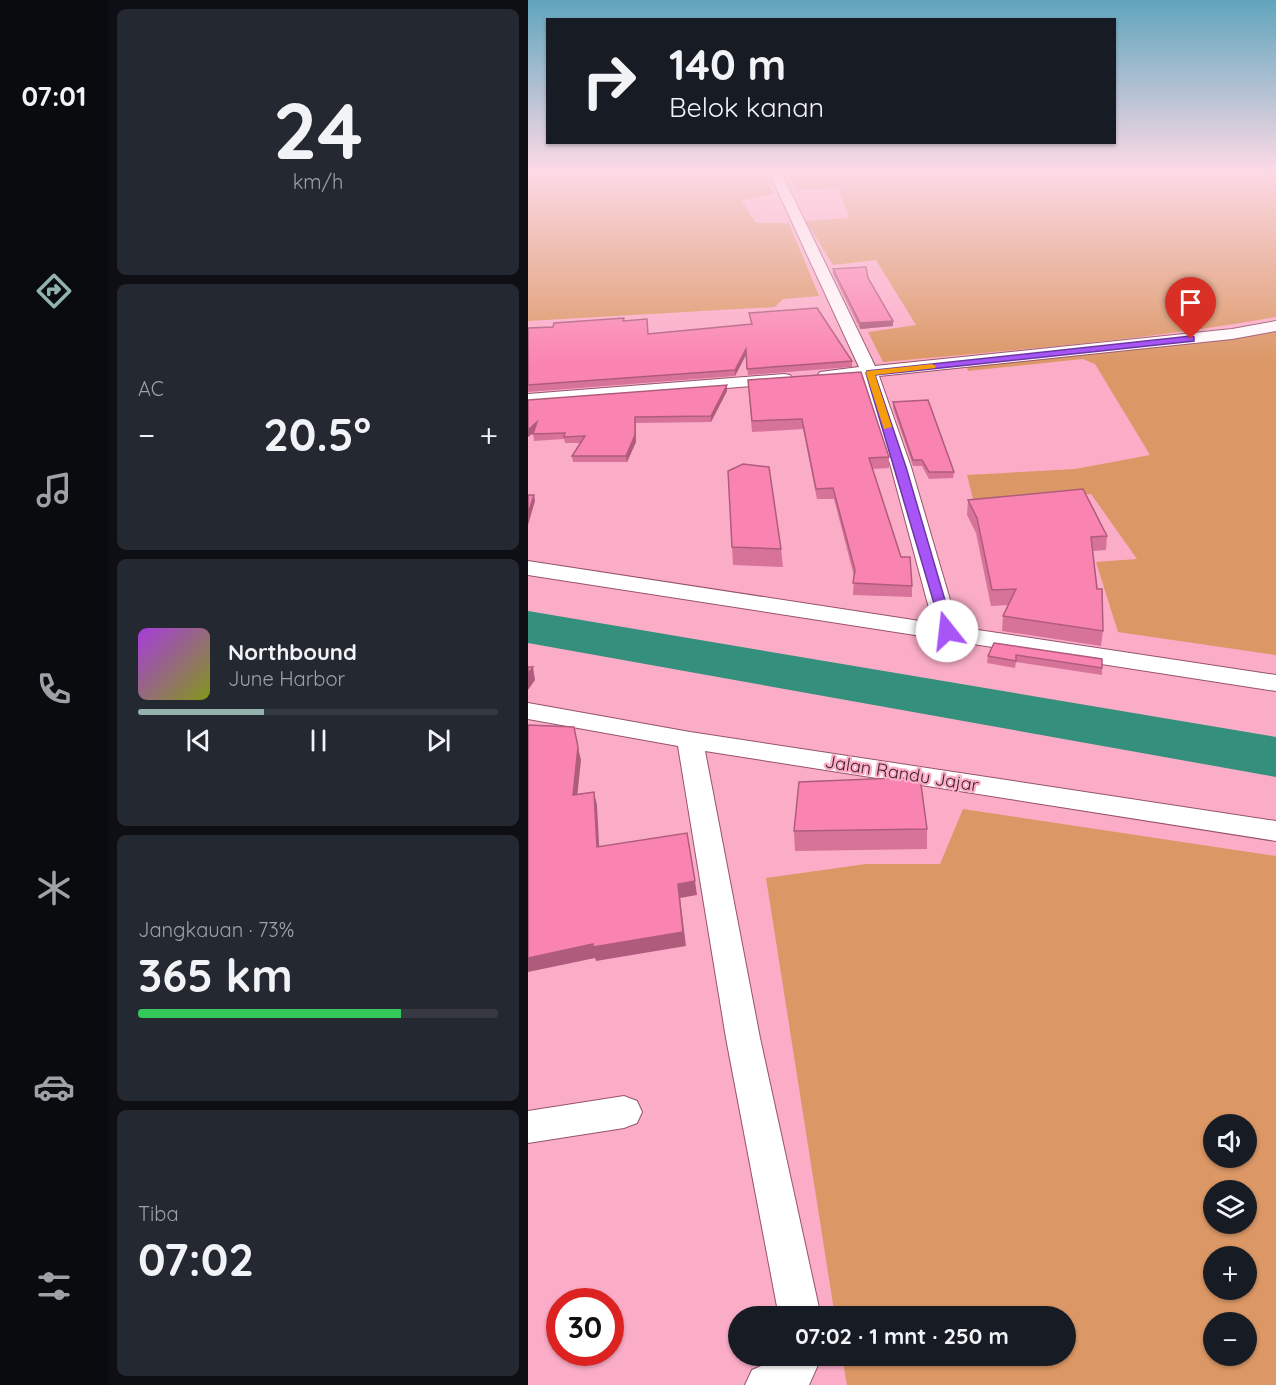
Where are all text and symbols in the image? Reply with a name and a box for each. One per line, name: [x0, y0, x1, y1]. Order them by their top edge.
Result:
text: 140 m: [669, 38, 786, 91]
icon: right: [570, 42, 648, 120]
text: 07:01: [22, 79, 86, 113]
text: 24: [273, 81, 363, 179]
text: Belok kanan: [669, 90, 824, 124]
text: km/h: [293, 169, 343, 194]
icon: directions: [33, 270, 75, 312]
pin: [1165, 277, 1216, 339]
icon: arrive: [1174, 286, 1207, 319]
text: AC: [138, 376, 164, 401]
text: 20.5°: [263, 406, 371, 462]
text: −: [138, 414, 155, 455]
text: +: [479, 414, 498, 455]
icon: music: [33, 469, 75, 511]
position arrow: [915, 599, 979, 663]
text: Northbound: [228, 638, 357, 666]
text: June Harbor: [228, 666, 345, 691]
icon: phone: [33, 668, 75, 710]
icon: previous: [182, 724, 215, 757]
icon: pause: [302, 724, 335, 757]
icon: next: [422, 724, 455, 757]
street label: Jalan Randu Jajar: [824, 749, 981, 797]
icon: climate: [33, 867, 75, 909]
text: Jangkauan · 73%: [138, 917, 294, 942]
text: 365 km: [138, 947, 293, 1003]
icon: car: [33, 1066, 75, 1108]
map controls: [1203, 1114, 1257, 1366]
button: sound: [1203, 1114, 1257, 1168]
button: layers: [1203, 1180, 1257, 1234]
text: Tiba: [138, 1201, 179, 1226]
text: 07:02: [138, 1231, 254, 1287]
button: +: [1203, 1246, 1257, 1300]
icon: filters: [33, 1265, 75, 1307]
speed limit sign: 30: [546, 1288, 624, 1366]
button: −: [1203, 1312, 1257, 1366]
text: 07:02 · 1 mnt · 250 m: [795, 1322, 1009, 1350]

